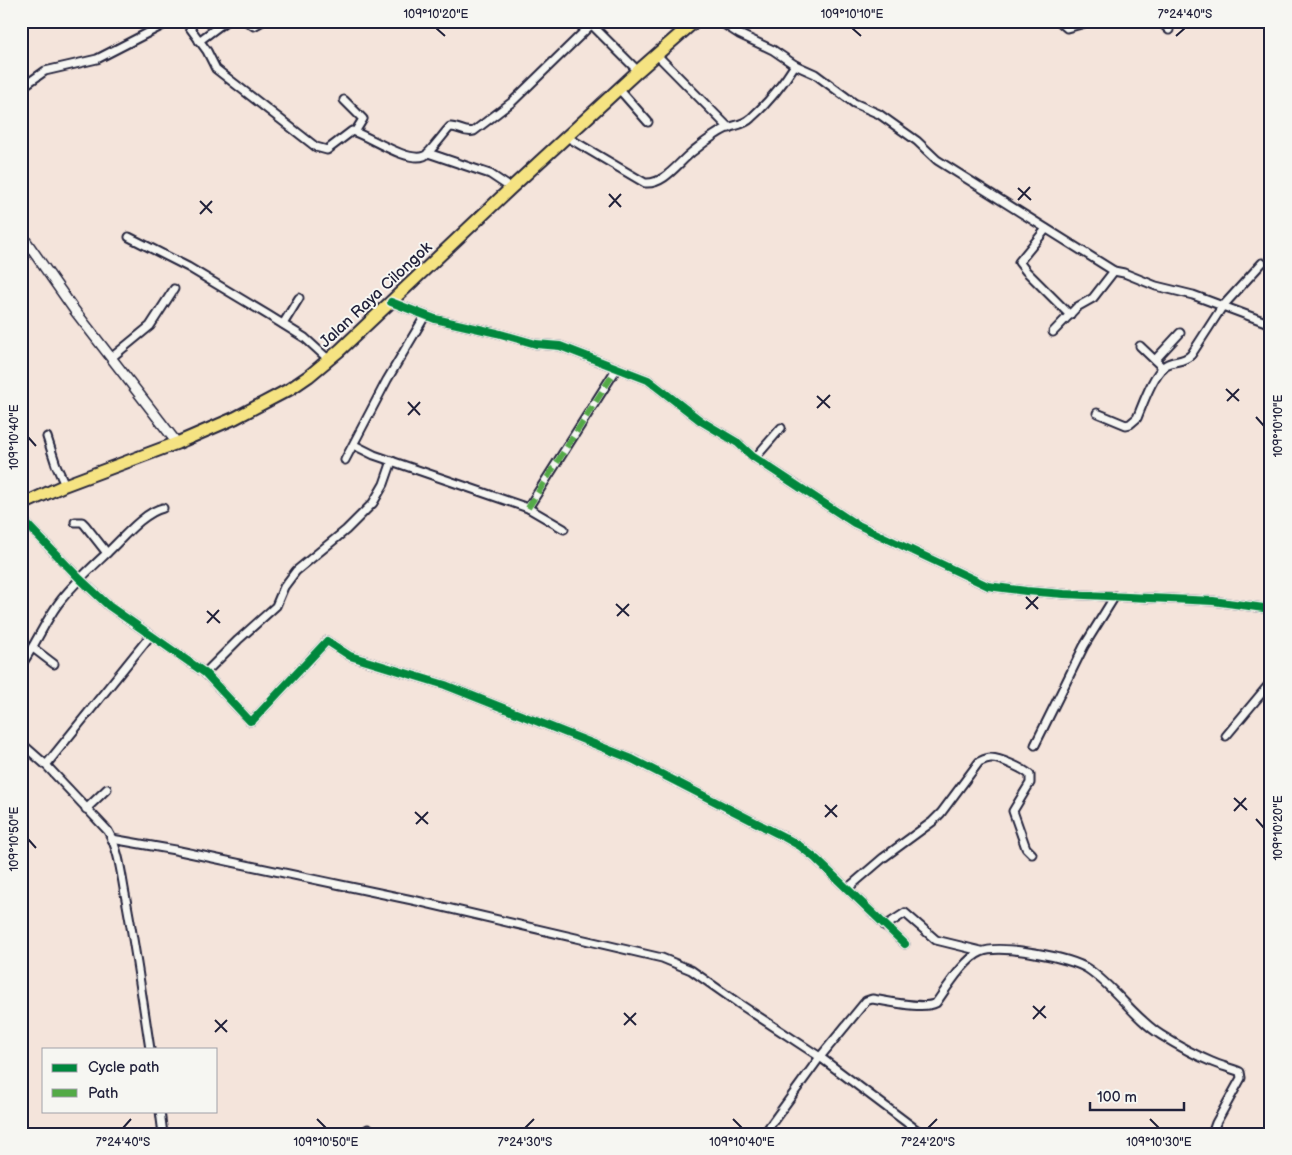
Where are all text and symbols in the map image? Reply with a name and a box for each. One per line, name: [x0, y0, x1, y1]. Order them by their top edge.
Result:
text: 109°10'20"E: [403, 7, 469, 22]
text: 109°10'10"E: [821, 7, 883, 22]
text: 7°24'40"S: [1158, 7, 1212, 22]
street label: Jalan Raya Cilongok: [316, 238, 436, 352]
text: 109°10'10"E: [1271, 395, 1286, 457]
text: 109°10'40"E: [7, 404, 22, 470]
text: 109°10'20"E: [1271, 795, 1286, 861]
text: 109°10'50"E: [7, 806, 22, 871]
legend: [42, 1048, 218, 1112]
text: Cycle path: [88, 1058, 159, 1077]
scale bar: [1090, 1080, 1183, 1112]
text: Path: [88, 1084, 118, 1103]
text: 100 m: [1097, 1088, 1137, 1107]
text: 7°24'40"S: [96, 1135, 150, 1150]
text: 109°10'50"E: [294, 1135, 359, 1150]
text: 7°24'30"S: [498, 1135, 552, 1150]
text: 109°10'40"E: [709, 1135, 775, 1150]
text: 7°24'20"S: [901, 1135, 955, 1150]
text: 109°10'30"E: [1126, 1135, 1192, 1150]

